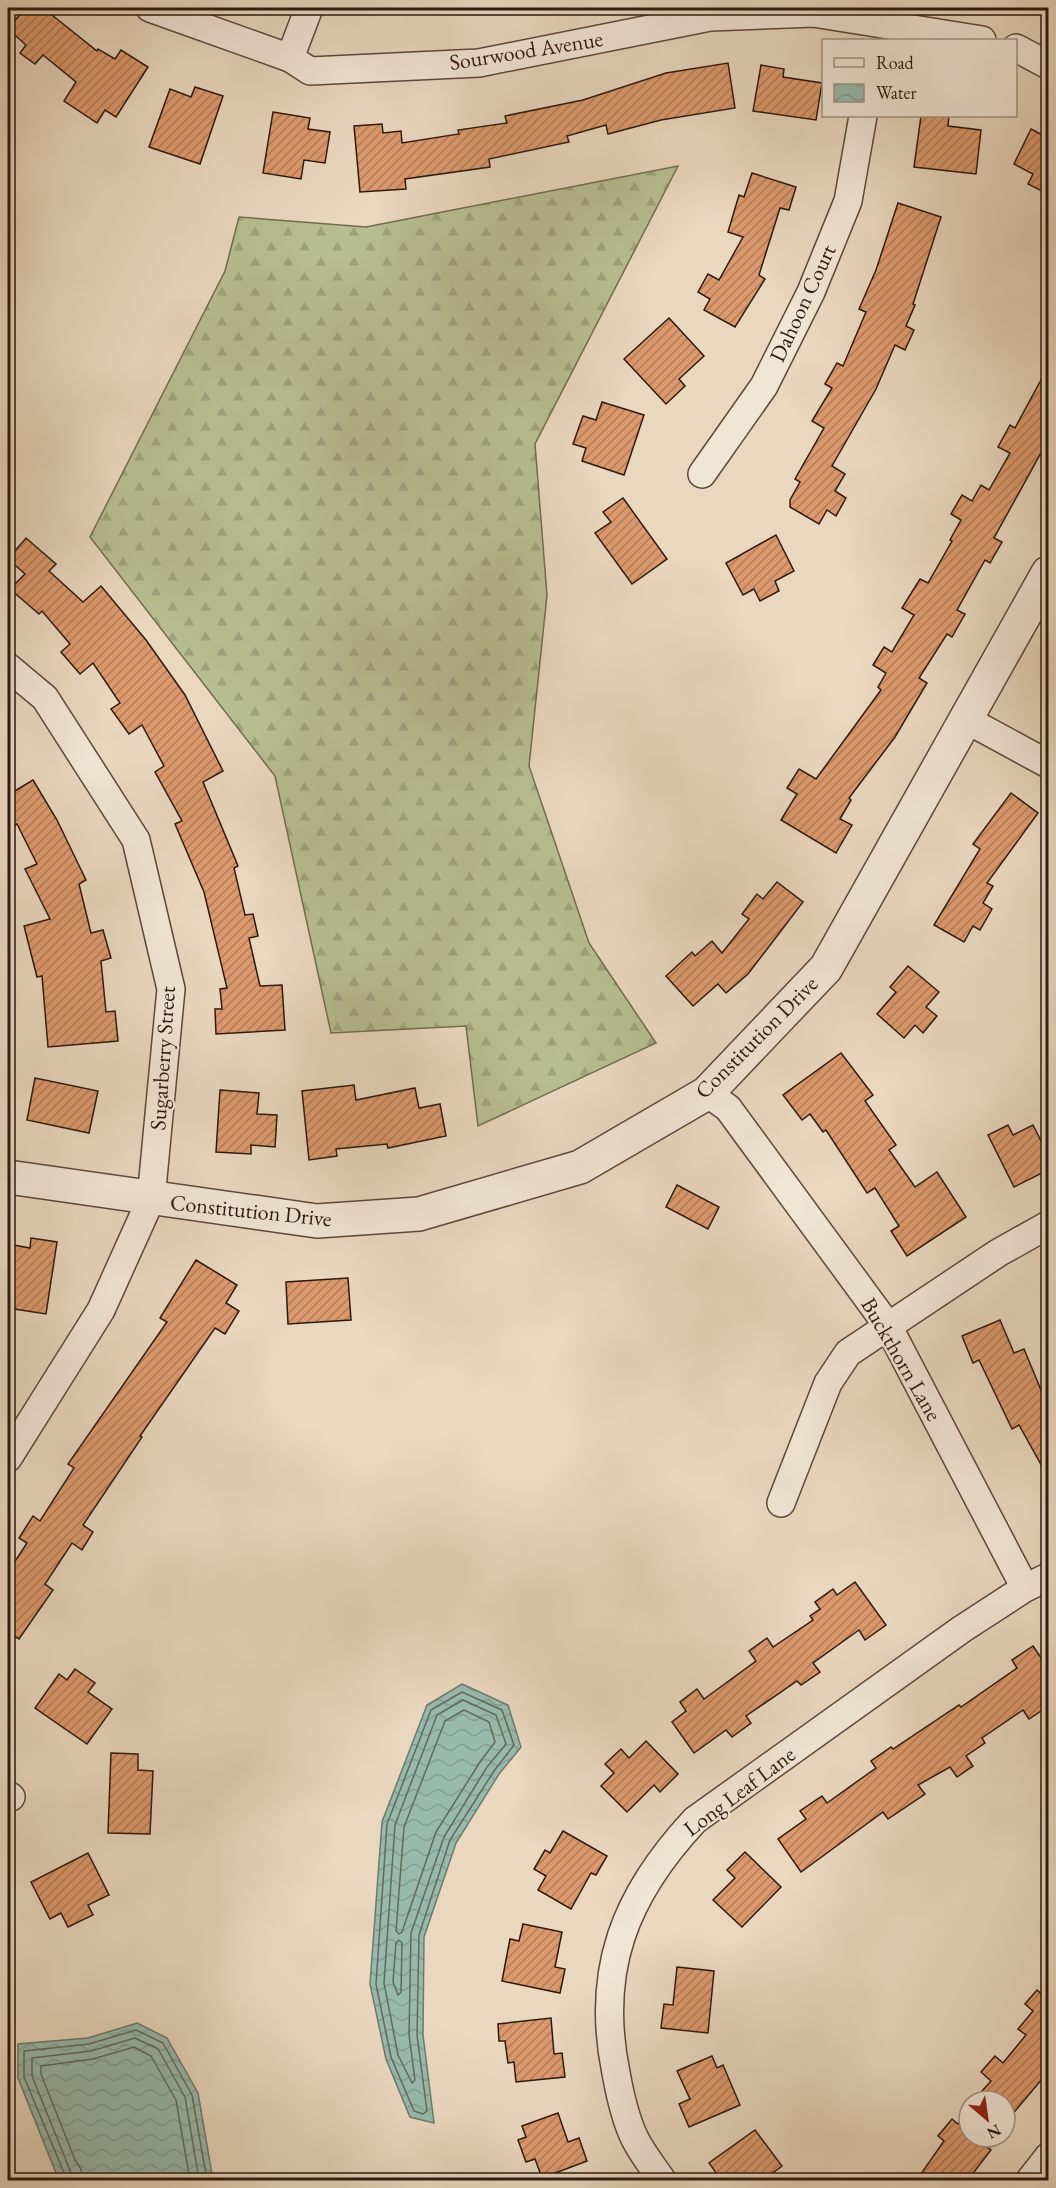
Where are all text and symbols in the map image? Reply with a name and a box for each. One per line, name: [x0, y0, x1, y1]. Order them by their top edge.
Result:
street label: Sourwood Avenue: [447, 24, 605, 77]
legend: [822, 39, 1017, 117]
text: Road: [876, 51, 915, 74]
text: Water: [876, 81, 917, 104]
street label: Dahoon Court: [763, 240, 842, 367]
street label: Constitution Drive: [689, 969, 824, 1105]
street label: Sugarberry Street: [143, 985, 182, 1131]
street label: Constitution Drive: [169, 1188, 334, 1233]
street label: Buckthorn Lane: [854, 1292, 949, 1427]
street label: Long Leaf Lane: [678, 1740, 801, 1843]
north arrow: [957, 2089, 1017, 2149]
text: N: [983, 2119, 1005, 2144]

